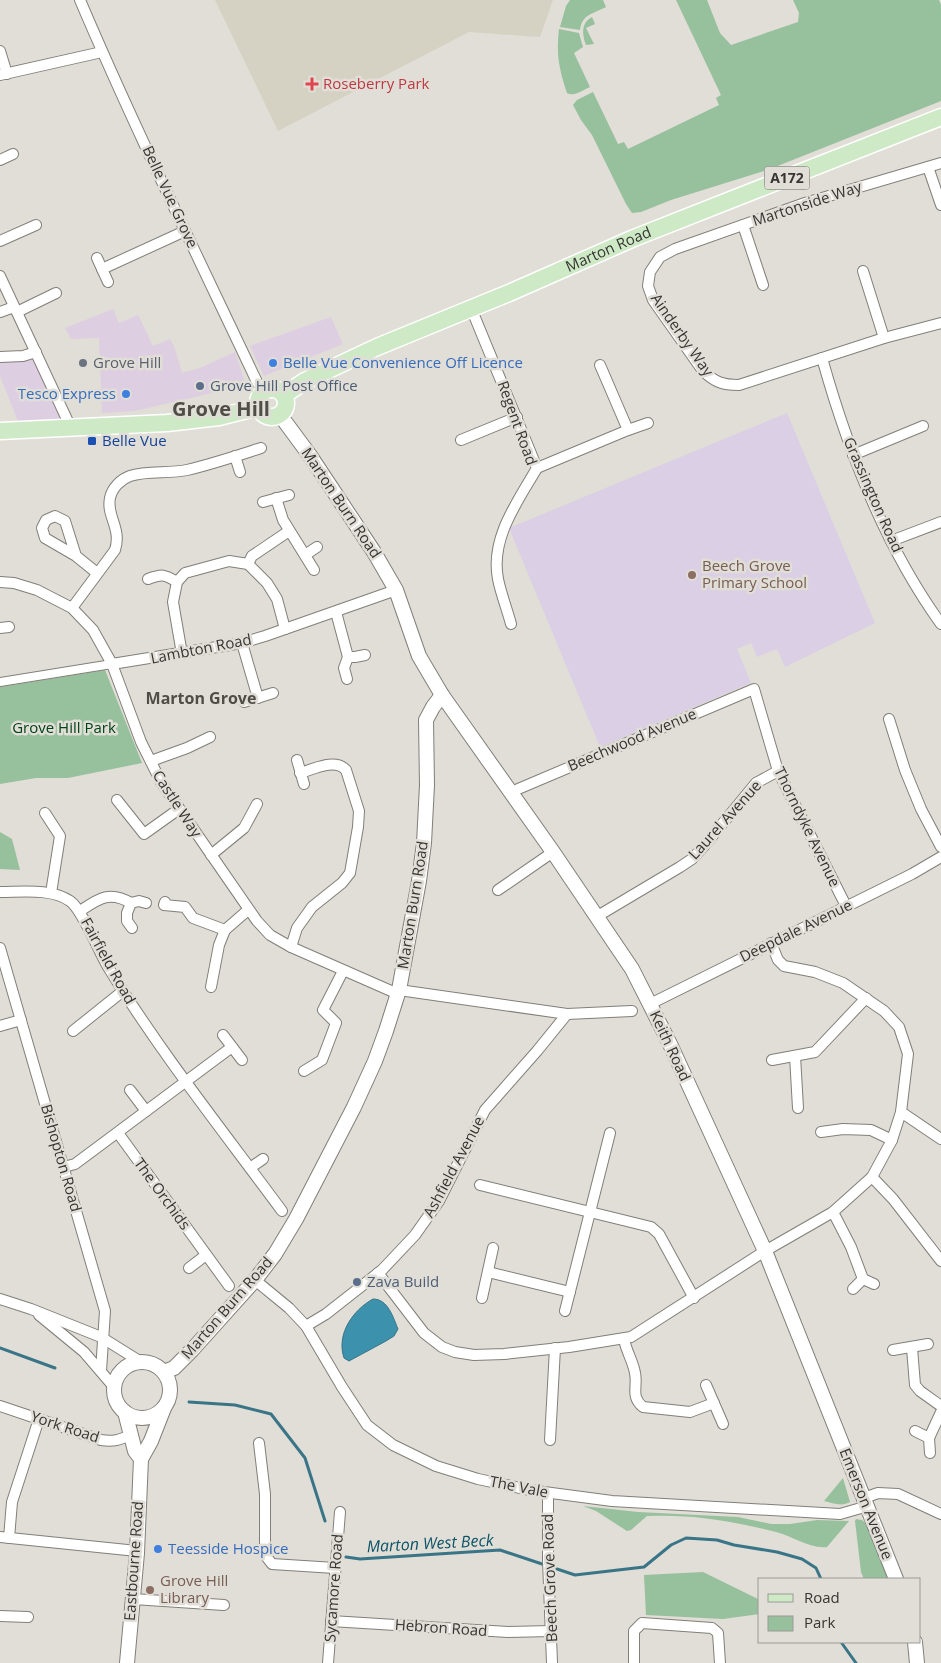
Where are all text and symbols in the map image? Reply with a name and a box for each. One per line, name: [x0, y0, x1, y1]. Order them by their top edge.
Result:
place label: Roseberry Park: [323, 73, 430, 93]
marker: Roseberry Park: [305, 77, 319, 91]
street label: Belle Vue Grove: [139, 142, 203, 251]
road number: A172: [764, 167, 810, 190]
street label: Martonside Way: [750, 176, 864, 230]
street label: Marton Road: [562, 221, 654, 276]
street label: Ainderby Way: [647, 289, 719, 380]
place label: Grove Hill: [93, 352, 161, 372]
place label: Belle Vue Convenience Off Licence: [283, 352, 523, 372]
marker: Grove Hill: [77, 357, 89, 369]
marker: Belle Vue Convenience Off Licence: [267, 357, 279, 369]
place label: Grove Hill Post Office: [210, 375, 358, 395]
street label: Regent Road: [493, 378, 542, 468]
marker: Grove Hill Post Office: [194, 380, 206, 392]
place label: Tesco Express: [18, 383, 116, 403]
marker: Tesco Express: [120, 388, 132, 400]
district label: Grove Hill: [172, 395, 270, 422]
place label: Belle Vue: [102, 430, 167, 450]
street label: Grassington Road: [840, 434, 908, 555]
marker: Belle Vue: [86, 435, 98, 447]
street label: Marton Burn Road: [297, 443, 386, 562]
place label: Beech Grove Primary School: [702, 555, 807, 592]
marker: Beech Grove Primary School: [686, 569, 698, 581]
street label: Lambton Road: [149, 628, 253, 668]
district label: Marton Grove: [146, 687, 256, 709]
street label: Beechwood Avenue: [564, 703, 699, 775]
park label: Grove Hill Park: [12, 717, 116, 737]
street label: Thorndyke Avenue: [770, 763, 846, 890]
street label: Castle Way: [149, 766, 207, 841]
street label: Laurel Avenue: [683, 776, 765, 863]
street label: Marton Burn Road: [392, 839, 432, 970]
street label: Deepdale Avenue: [736, 894, 855, 966]
street label: Fairfield Road: [77, 914, 141, 1007]
street label: Keith Road: [646, 1007, 696, 1084]
street label: Bishopton Road: [37, 1101, 87, 1214]
street label: Ashfield Avenue: [418, 1112, 488, 1221]
street label: The Orchids: [130, 1154, 196, 1233]
street label: Marton Burn Road: [176, 1252, 276, 1363]
place label: Zava Build: [367, 1271, 439, 1291]
marker: Zava Build: [351, 1276, 363, 1288]
street label: York Road: [28, 1406, 102, 1447]
street label: Emerson Avenue: [836, 1445, 898, 1562]
street label: The Vale: [488, 1471, 550, 1501]
street label: Eastbourne Road: [119, 1500, 147, 1621]
street label: Beech Grove Road: [537, 1513, 561, 1643]
water label: Marton West Beck: [366, 1529, 495, 1557]
street label: Sycamore Road: [319, 1533, 347, 1643]
place label: Teesside Hospice: [168, 1538, 289, 1558]
marker: Teesside Hospice: [152, 1543, 164, 1555]
place label: Grove Hill Library: [160, 1570, 228, 1607]
legend: [758, 1578, 921, 1643]
marker: Grove Hill Library: [144, 1584, 156, 1596]
text: Road: [804, 1587, 840, 1607]
text: Park: [804, 1612, 835, 1632]
street label: Hebron Road: [394, 1614, 488, 1640]

